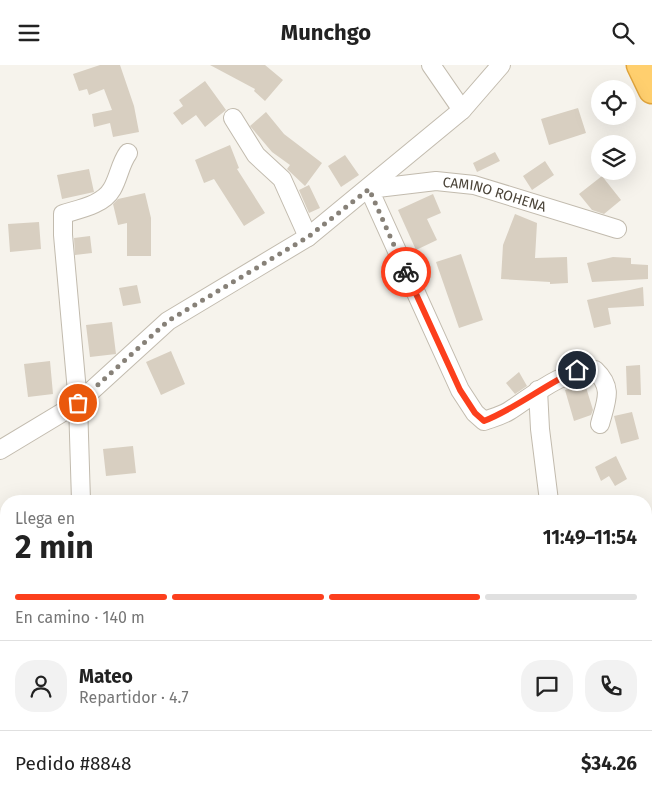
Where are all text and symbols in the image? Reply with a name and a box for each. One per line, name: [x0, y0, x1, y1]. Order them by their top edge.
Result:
icon: menu: [15, 19, 43, 47]
text: Munchgo: [281, 19, 371, 46]
icon: search: [609, 19, 637, 47]
map controls: [591, 80, 636, 180]
button: locate: [591, 80, 636, 125]
button: layers: [591, 135, 636, 180]
street label: CAMINO ROHENA: [442, 174, 548, 216]
courier: [381, 247, 431, 297]
icon: bike: [392, 258, 420, 286]
pin: [556, 349, 598, 391]
icon: home: [563, 356, 591, 384]
pin: [57, 382, 99, 424]
icon: bag: [64, 389, 92, 417]
text: Llega en: [15, 509, 75, 528]
text: 11:49–11:54: [543, 526, 637, 549]
text: 2 min: [15, 528, 94, 566]
text: En camino · 140 m: [15, 608, 145, 627]
button: person: [15, 660, 67, 712]
button: chat: [521, 660, 573, 712]
button: phone: [585, 660, 637, 712]
text: Mateo: [79, 665, 133, 688]
text: Repartidor · 4.7: [79, 688, 189, 707]
text: Pedido #8848: [15, 752, 131, 775]
text: $34.26: [581, 752, 637, 775]

